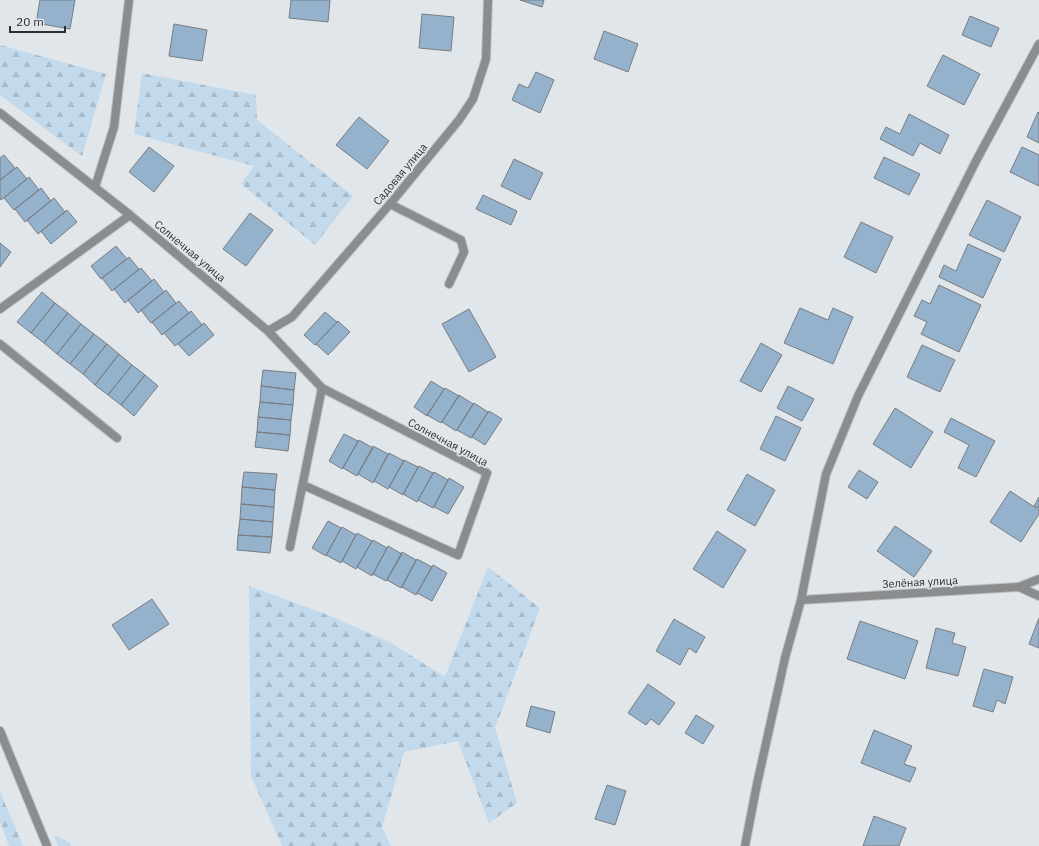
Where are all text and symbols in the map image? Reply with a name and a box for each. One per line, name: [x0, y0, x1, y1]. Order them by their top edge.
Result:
scale bar: [10, 8, 65, 34]
text: 20 m: [16, 14, 44, 29]
street label: Садовая улица: [370, 140, 430, 208]
street label: Солнечная улица: [151, 217, 229, 285]
street label: Солнечная улица: [405, 415, 491, 469]
street label: Зелёная улица: [882, 573, 958, 591]

